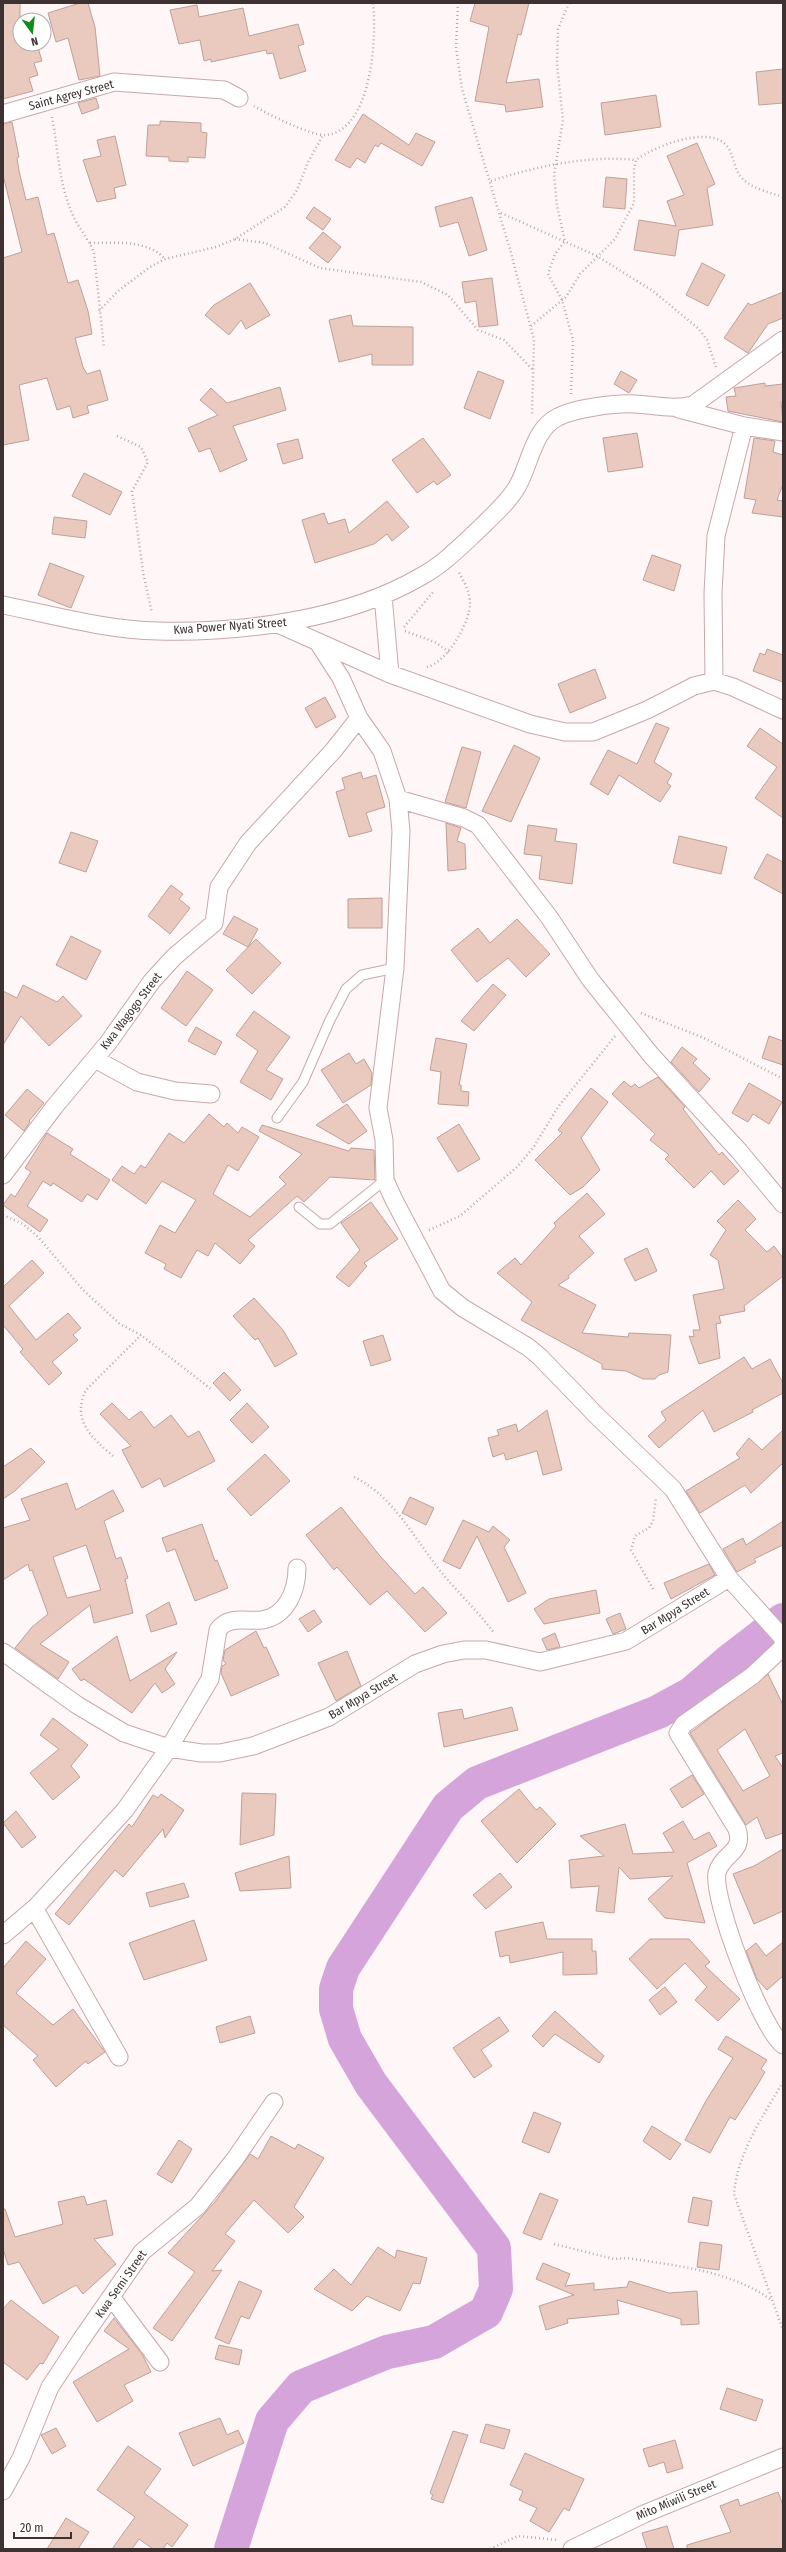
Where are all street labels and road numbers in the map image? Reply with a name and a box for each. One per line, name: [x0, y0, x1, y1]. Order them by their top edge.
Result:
street label: Saint Agrey Street: [27, 77, 115, 113]
street label: Kwa Power Nyati Street: [173, 615, 287, 637]
street label: Kwa Wagogo Street: [97, 970, 165, 1052]
street label: Bar Mpya Street: [638, 1584, 712, 1638]
street label: Bar Mpya Street: [326, 1670, 400, 1722]
street label: Kwa Semi Street: [93, 2248, 149, 2320]
street label: Mito Miwili Street: [634, 2477, 718, 2523]

